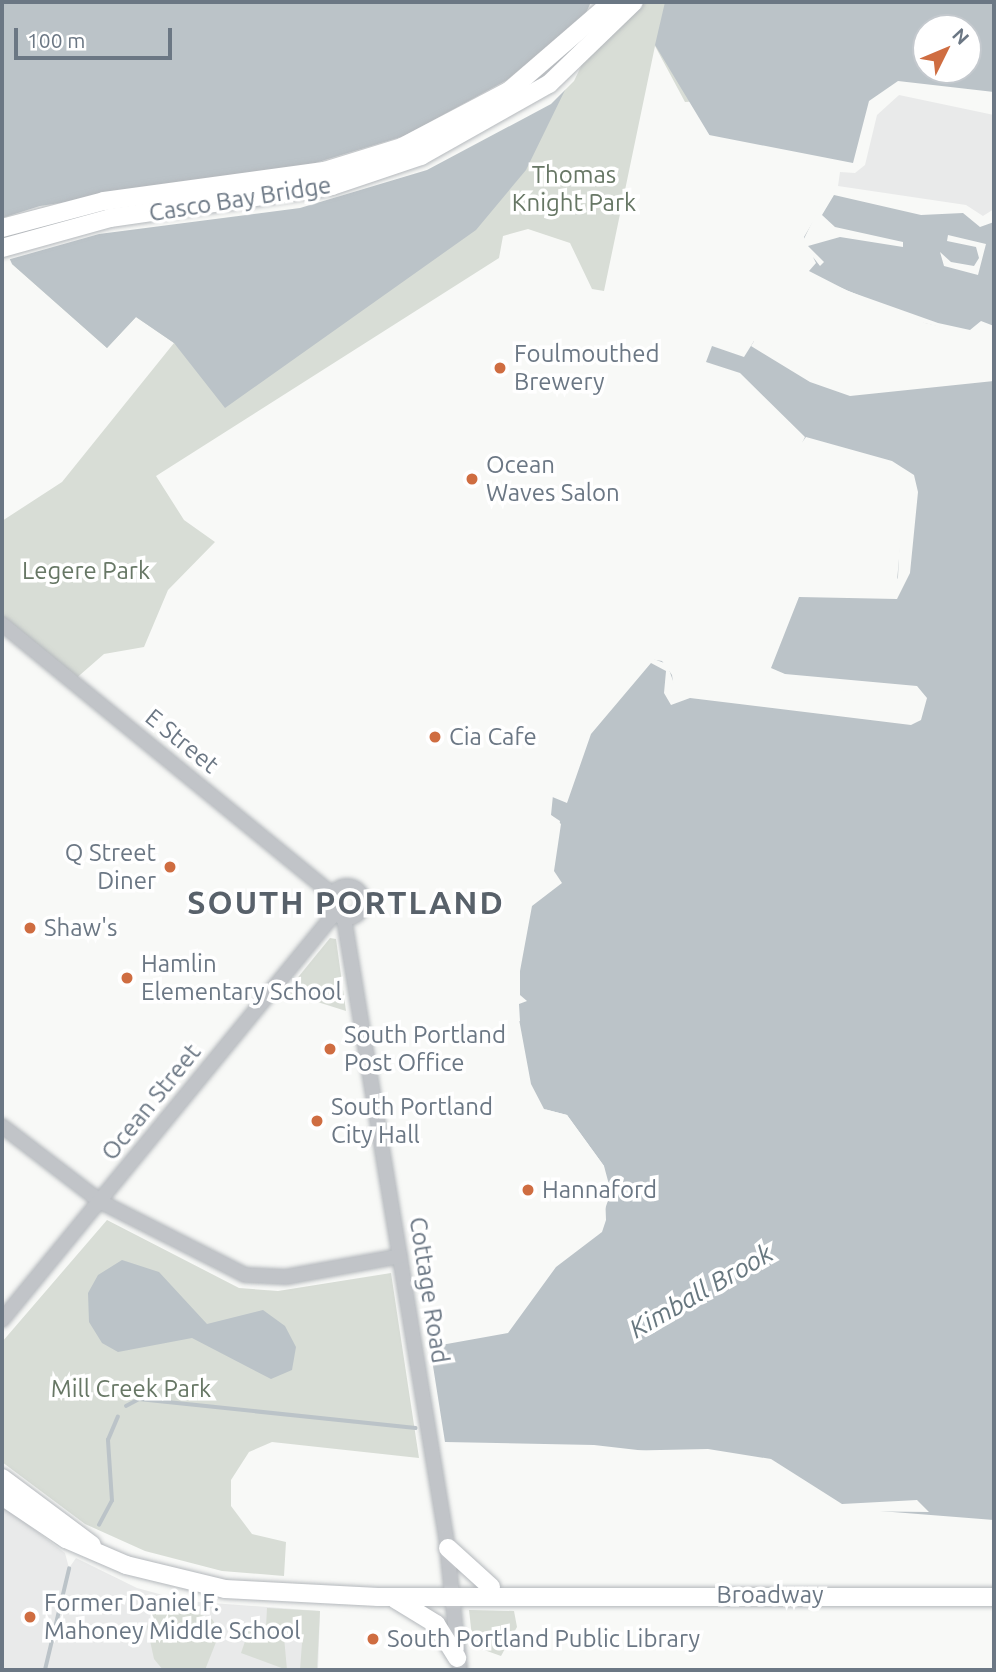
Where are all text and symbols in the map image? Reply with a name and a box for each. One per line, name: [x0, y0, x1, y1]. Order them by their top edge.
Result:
scale bar: [18, 14, 175, 58]
north arrow: [912, 14, 982, 84]
text: N: [948, 23, 974, 49]
text: 100 m: [27, 28, 85, 52]
park label: Thomas Knight Park: [512, 161, 636, 217]
street label: Casco Bay Bridge: [147, 170, 333, 228]
place label: Foulmouthed Brewery: [514, 340, 660, 396]
marker: Foulmouthed Brewery: [492, 360, 508, 376]
place label: Ocean Waves Salon: [486, 451, 620, 507]
marker: Ocean Waves Salon: [464, 471, 480, 487]
park label: Legere Park: [22, 557, 150, 585]
street label: E Street: [140, 703, 224, 779]
place label: Cia Cafe: [449, 723, 537, 751]
marker: Cia Cafe: [427, 729, 443, 745]
place label: Q Street Diner: [65, 839, 156, 895]
marker: Q Street Diner: [162, 859, 178, 875]
district label: SOUTH PORTLAND: [189, 883, 503, 921]
place label: Shaw's: [44, 914, 117, 942]
marker: Shaw's: [22, 920, 38, 936]
place label: Hamlin Elementary School: [141, 950, 342, 1006]
marker: Hamlin Elementary School: [119, 970, 135, 986]
place label: South Portland Post Office: [344, 1021, 506, 1077]
street label: Ocean Street: [95, 1038, 207, 1166]
marker: South Portland Post Office: [322, 1041, 338, 1057]
place label: South Portland City Hall: [331, 1093, 493, 1149]
marker: South Portland City Hall: [309, 1113, 325, 1129]
place label: Hannaford: [542, 1176, 657, 1204]
marker: Hannaford: [520, 1182, 536, 1198]
street label: Cottage Road: [403, 1215, 455, 1365]
water label: Kimball Brook: [624, 1237, 778, 1345]
park label: Mill Creek Park: [51, 1375, 211, 1403]
street label: Broadway: [716, 1581, 824, 1609]
place label: Former Daniel F. Mahoney Middle School: [44, 1589, 301, 1645]
marker: Former Daniel F. Mahoney Middle School: [22, 1609, 38, 1625]
place label: South Portland Public Library: [387, 1625, 700, 1653]
marker: South Portland Public Library: [365, 1631, 381, 1647]

